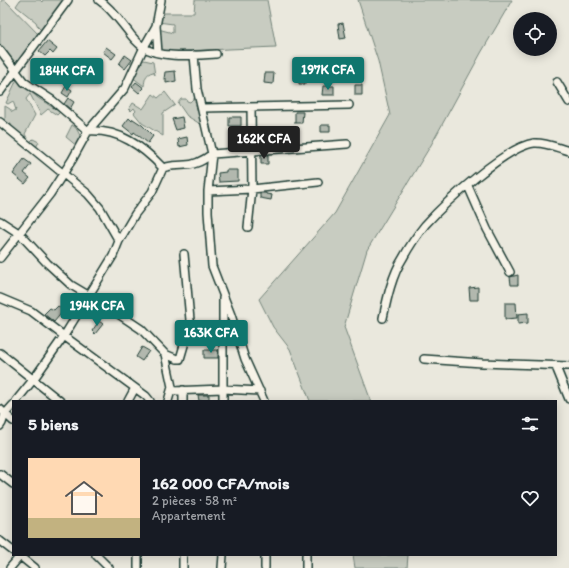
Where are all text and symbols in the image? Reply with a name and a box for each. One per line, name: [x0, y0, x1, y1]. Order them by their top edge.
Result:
map controls: [513, 12, 557, 56]
button: locate: [513, 12, 557, 56]
pin: 197K CFA: [287, 57, 369, 91]
pin: 184K CFA: [26, 58, 108, 92]
text: 197K CFA: [301, 62, 355, 77]
text: 184K CFA: [39, 63, 95, 78]
pin: 162K CFA: [223, 126, 305, 160]
text: 162K CFA: [237, 131, 291, 146]
pin: 194K CFA: [56, 293, 138, 327]
text: 194K CFA: [69, 298, 125, 313]
pin: 163K CFA: [170, 320, 252, 354]
text: 163K CFA: [184, 325, 238, 340]
icon: filters: [519, 413, 541, 435]
text: 5 biens: [28, 414, 79, 434]
text: 162 000 CFA/mois: [152, 473, 290, 493]
icon: home: [60, 474, 108, 522]
icon: heart: [519, 487, 541, 509]
text: 2 pièces · 58 m²: [152, 493, 237, 508]
text: Appartement: [152, 508, 226, 523]

